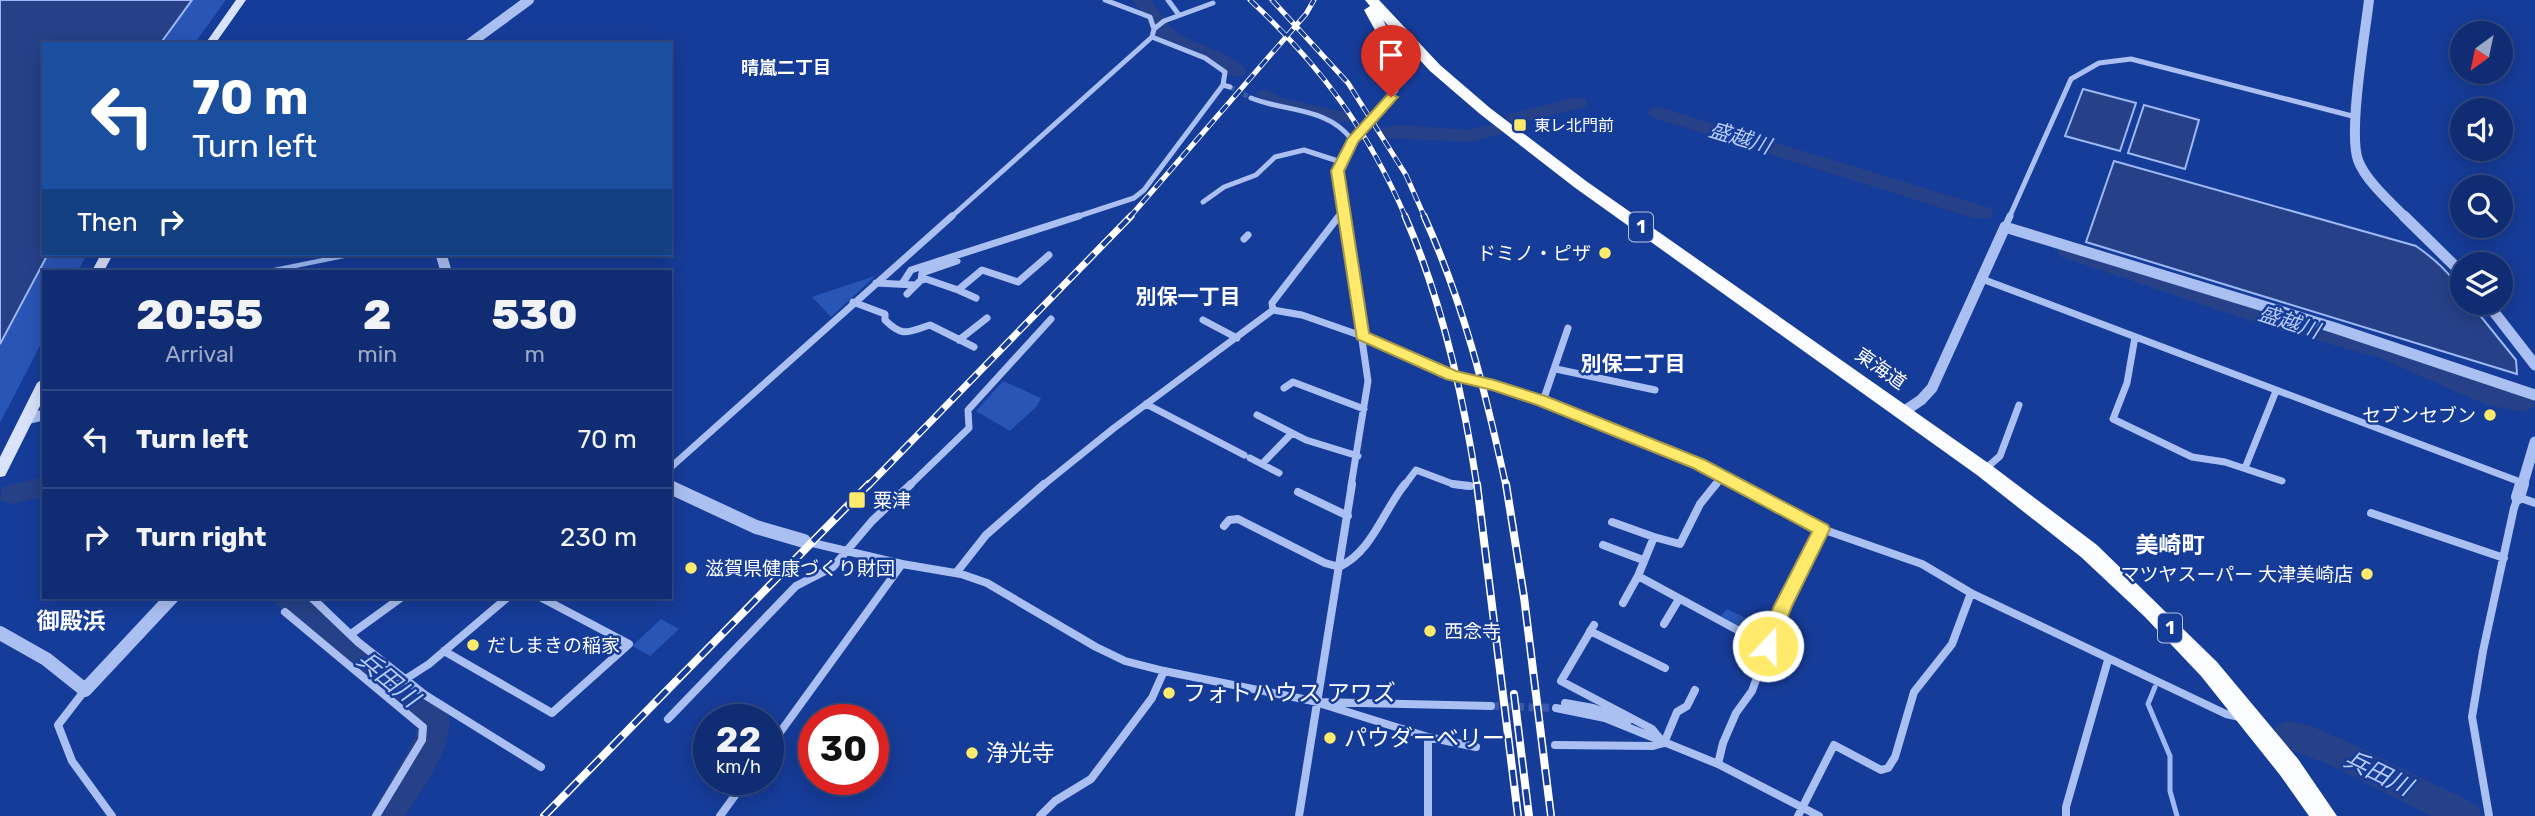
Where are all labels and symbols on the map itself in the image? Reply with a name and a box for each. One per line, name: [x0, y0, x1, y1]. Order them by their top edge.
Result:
north arrow: [2450, 21, 2513, 84]
pin: [1361, 25, 1421, 97]
district label: 晴嵐二丁目: [741, 57, 831, 79]
place label: 東レ北門前: [1534, 116, 1614, 135]
water label: 盛越川: [1706, 116, 1776, 159]
marker: 東レ北門前: [1512, 117, 1528, 133]
road number: 1: [1629, 212, 1653, 242]
place label: ドミノ・ピザ: [1477, 242, 1591, 265]
marker: ドミノ・ピザ: [1597, 245, 1613, 261]
district label: 別保一丁目: [1136, 284, 1241, 309]
water label: 盛越川: [2255, 300, 2325, 344]
street label: 東海道: [1851, 343, 1911, 394]
district label: 別保二丁目: [1581, 351, 1686, 376]
place label: セブンセブン: [2362, 404, 2476, 427]
marker: セブンセブン: [2482, 407, 2498, 423]
place label: 粟津: [873, 489, 911, 512]
marker: 粟津: [847, 490, 867, 510]
district label: 美崎町: [2136, 531, 2205, 559]
place label: 滋賀県健康づくり財団: [705, 557, 895, 580]
marker: 滋賀県健康づくり財団: [683, 560, 699, 576]
place label: マツヤスーパー 大津美崎店: [2121, 563, 2353, 586]
marker: マツヤスーパー 大津美崎店: [2359, 566, 2375, 582]
district label: 御殿浜: [37, 607, 106, 635]
position arrow: [1731, 609, 1805, 683]
road number: 1: [2158, 614, 2182, 642]
place label: 西念寺: [1444, 620, 1501, 643]
marker: 西念寺: [1422, 623, 1438, 639]
place label: だしまきの稲家: [487, 634, 620, 657]
marker: だしまきの稲家: [465, 637, 481, 653]
water label: 兵田川: [351, 645, 427, 715]
place label: フォトハウス アワズ: [1183, 679, 1396, 707]
marker: フォトハウス アワズ: [1161, 685, 1177, 701]
speed limit sign: 30: [798, 704, 889, 795]
place label: パウダーベリー: [1344, 724, 1505, 752]
marker: パウダーベリー: [1322, 730, 1338, 746]
place label: 浄光寺: [986, 739, 1055, 767]
marker: 浄光寺: [964, 745, 980, 761]
water label: 兵田川: [2340, 745, 2419, 803]

